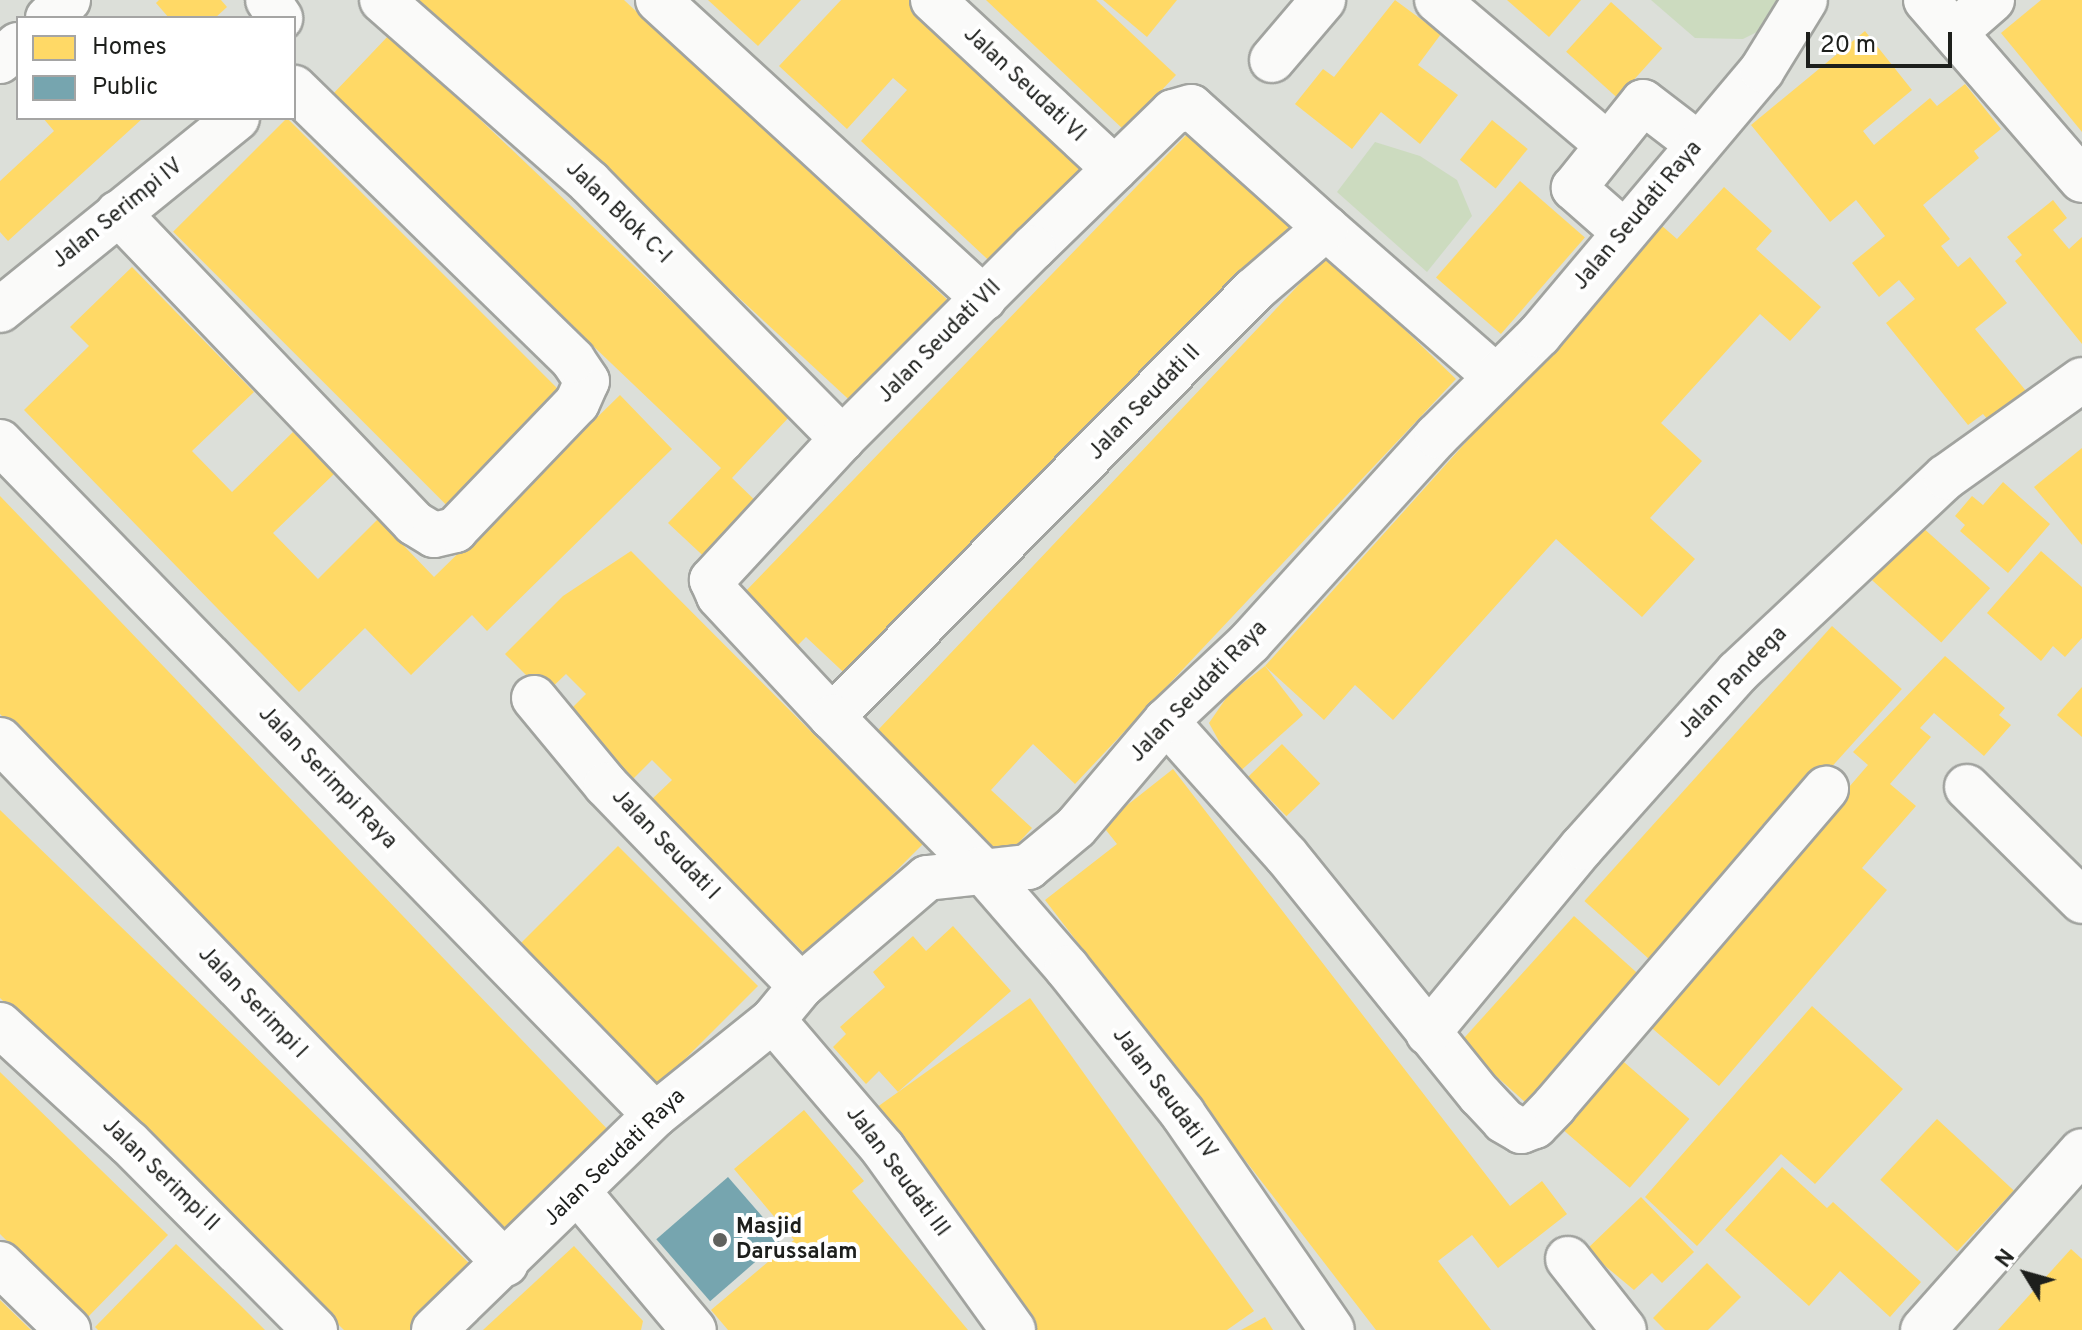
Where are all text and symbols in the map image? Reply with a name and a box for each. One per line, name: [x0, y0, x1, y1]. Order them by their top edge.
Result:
legend: [16, 16, 296, 120]
scale bar: [1810, 16, 1956, 66]
street label: Jalan Seudati VI: [957, 21, 1091, 149]
text: 20 m: [1820, 31, 1876, 61]
text: Homes: [92, 33, 167, 63]
text: Public: [92, 73, 158, 103]
street label: Jalan Seudati Raya: [1568, 136, 1708, 296]
street label: Jalan Serimpi IV: [47, 153, 189, 275]
street label: Jalan Blok C-I: [560, 156, 676, 270]
street label: Jalan Seudati VII: [872, 274, 1008, 410]
street label: Jalan Seudati II: [1083, 340, 1207, 466]
street label: Jalan Seudati Raya: [1125, 616, 1273, 768]
street label: Jalan Pandega: [1673, 622, 1793, 744]
street label: Jalan Serimpi Raya: [252, 701, 402, 855]
street label: Jalan Seudati I: [605, 784, 725, 906]
street label: Jalan Serimpi I: [192, 941, 312, 1065]
street label: Jalan Seudati IV: [1106, 1023, 1222, 1165]
street label: Jalan Seudati Raya: [539, 1084, 691, 1232]
street label: Jalan Seudati III: [839, 1102, 955, 1242]
street label: Jalan Serimpi II: [96, 1113, 224, 1237]
place label: Masjid Darussalam: [736, 1214, 858, 1266]
marker: Masjid Darussalam: [711, 1231, 729, 1249]
north arrow: [1986, 1234, 2066, 1314]
text: N: [1991, 1245, 2022, 1274]

